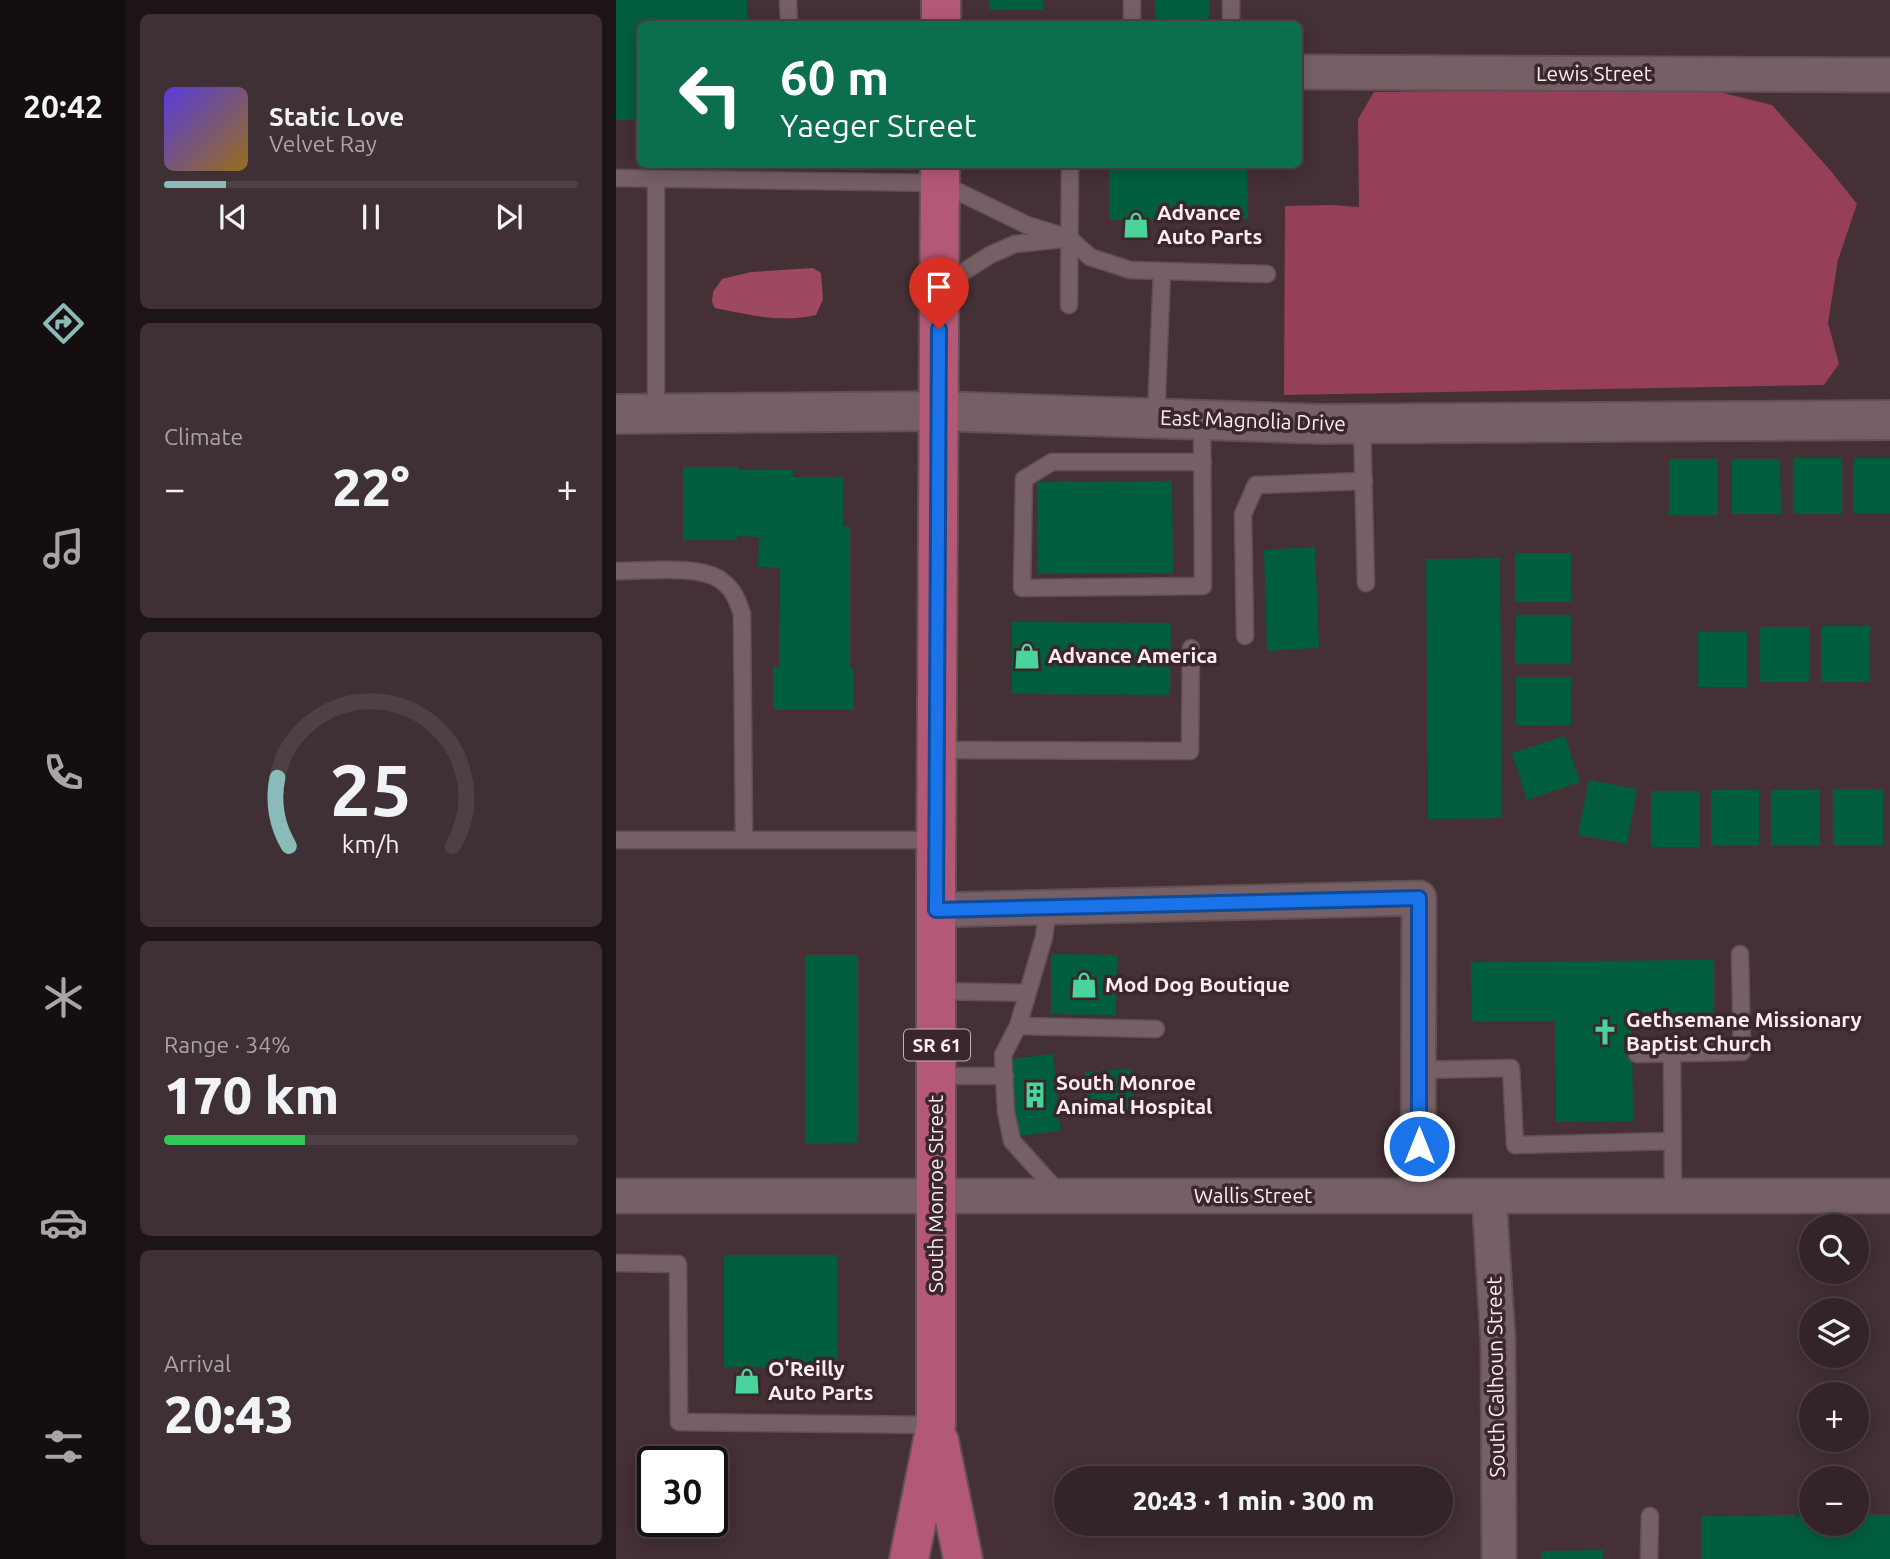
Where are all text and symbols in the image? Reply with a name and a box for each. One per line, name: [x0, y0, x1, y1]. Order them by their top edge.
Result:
icon: left: [665, 49, 756, 140]
text: 60 m: [780, 49, 889, 104]
street label: Lewis Street: [1536, 61, 1652, 85]
text: 20:42: [23, 88, 103, 124]
text: Static Love: [269, 102, 404, 131]
text: Yaeger Street: [780, 107, 976, 143]
text: Velvet Ray: [269, 131, 377, 156]
icon: previous: [214, 198, 252, 236]
icon: pause: [352, 198, 390, 236]
icon: next: [490, 198, 528, 236]
place label: Advance Auto Parts: [1157, 200, 1262, 248]
shop icon: Advance Auto Parts: [1121, 210, 1151, 240]
pin: [909, 257, 969, 329]
icon: arrive: [920, 268, 958, 306]
icon: directions: [39, 299, 88, 348]
street label: East Magnolia Drive: [1160, 405, 1346, 435]
text: Climate: [164, 424, 243, 449]
text: 22°: [332, 458, 410, 516]
text: −: [164, 467, 185, 509]
text: +: [557, 467, 578, 509]
icon: music: [39, 524, 88, 573]
shop icon: Advance America: [1012, 641, 1042, 671]
place label: Advance America: [1048, 643, 1218, 667]
icon: phone: [39, 748, 88, 797]
text: 25: [330, 748, 412, 830]
text: km/h: [342, 829, 400, 857]
shop icon: Mod Dog Boutique: [1069, 970, 1099, 1000]
place label: Mod Dog Boutique: [1105, 972, 1290, 996]
icon: climate: [39, 973, 88, 1022]
place label: Gethsemane Missionary Baptist Church: [1626, 1007, 1862, 1055]
church icon: Gethsemane Missionary Baptist Church: [1590, 1017, 1620, 1047]
road number: SR 61: [904, 1030, 970, 1060]
text: Range · 34%: [164, 1032, 291, 1057]
text: 170 km: [164, 1066, 339, 1124]
place label: South Monroe Animal Hospital: [1056, 1070, 1212, 1118]
building icon: South Monroe Animal Hospital: [1020, 1080, 1050, 1110]
street label: South Monroe Street: [923, 1095, 947, 1293]
position arrow: [1382, 1109, 1456, 1183]
street label: Wallis Street: [1194, 1183, 1312, 1207]
icon: car: [39, 1198, 88, 1247]
map controls: [1799, 1214, 1869, 1536]
button: search: [1799, 1214, 1869, 1284]
street label: South Calhoun Street: [1481, 1276, 1509, 1478]
button: layers: [1799, 1298, 1869, 1368]
text: Arrival: [164, 1351, 231, 1376]
place label: O'Reilly Auto Parts: [768, 1356, 873, 1404]
shop icon: O'Reilly Auto Parts: [732, 1366, 762, 1396]
button: +: [1799, 1382, 1869, 1452]
text: 20:43: [164, 1385, 294, 1443]
icon: filters: [39, 1422, 88, 1471]
speed limit sign: 30: [637, 1446, 728, 1537]
button: −: [1799, 1466, 1869, 1536]
text: 20:43 · 1 min · 300 m: [1133, 1486, 1374, 1515]

